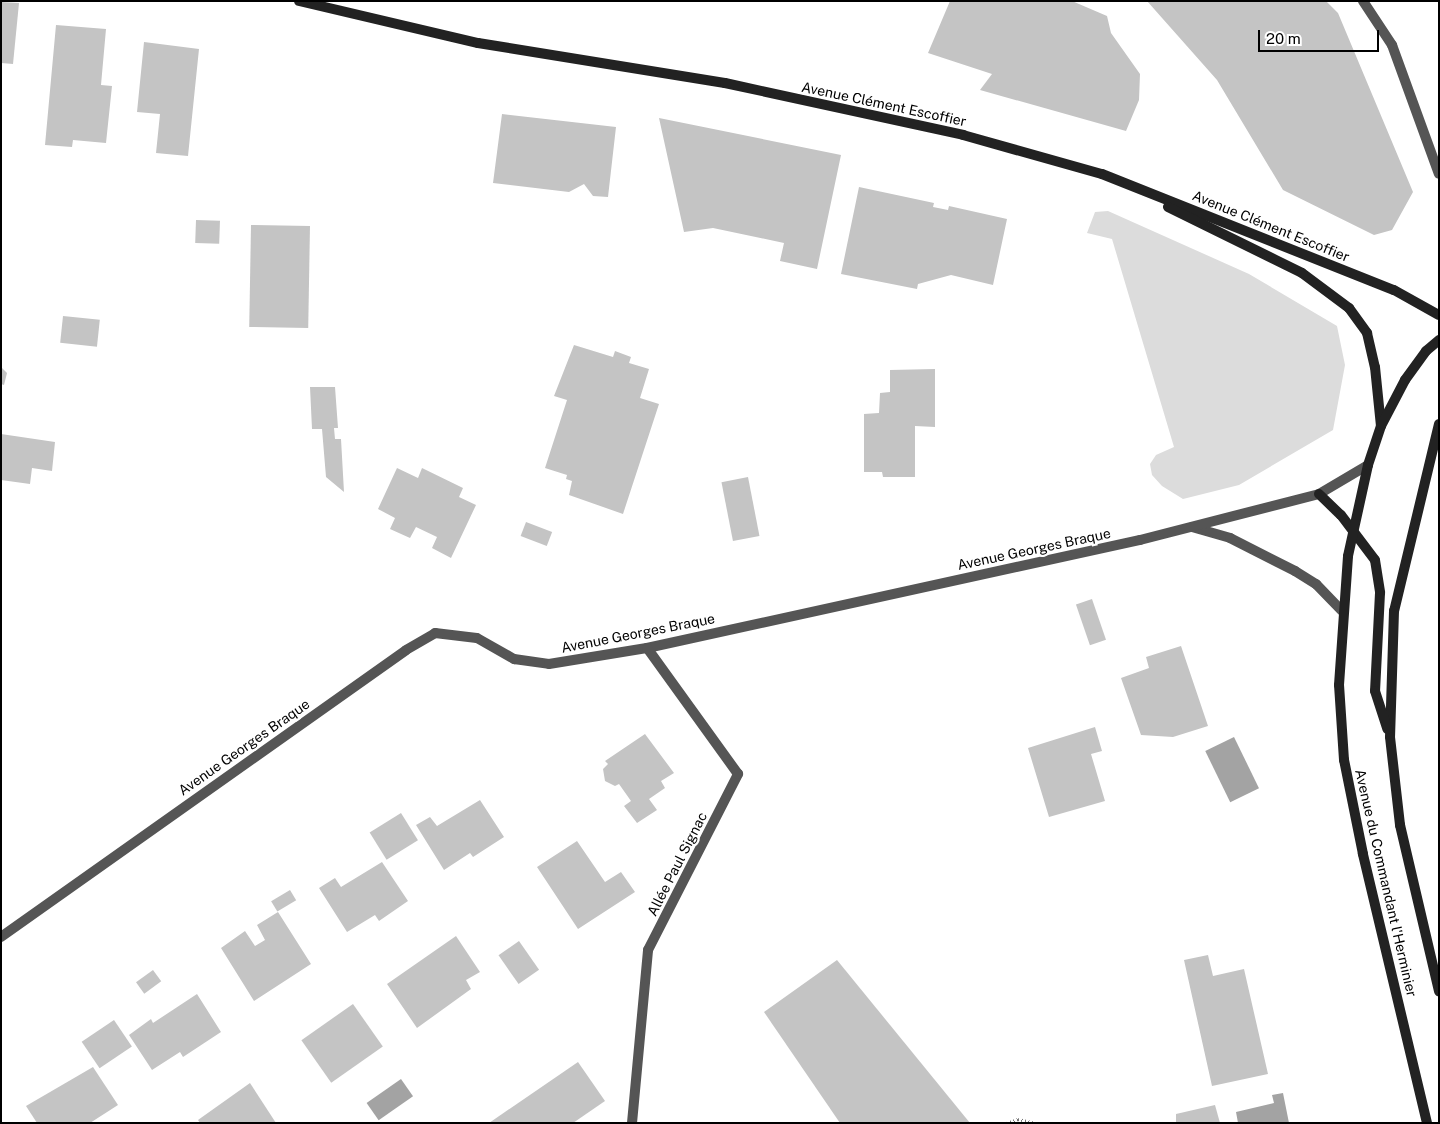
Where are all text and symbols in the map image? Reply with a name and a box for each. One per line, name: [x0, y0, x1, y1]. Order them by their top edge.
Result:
scale bar: [1260, 20, 1381, 52]
text: 20 m: [1266, 30, 1301, 47]
street label: Avenue Clément Escoffier: [800, 78, 968, 130]
street label: Avenue Clément Escoffier: [1190, 187, 1352, 265]
street label: Avenue Georges Braque: [956, 525, 1112, 573]
street label: Avenue Georges Braque: [560, 610, 716, 656]
street label: Avenue Georges Braque: [175, 695, 313, 799]
street label: Avenue du Commandant l'Herminier: [1352, 767, 1420, 999]
street label: Allée Paul Signac: [644, 809, 710, 919]

